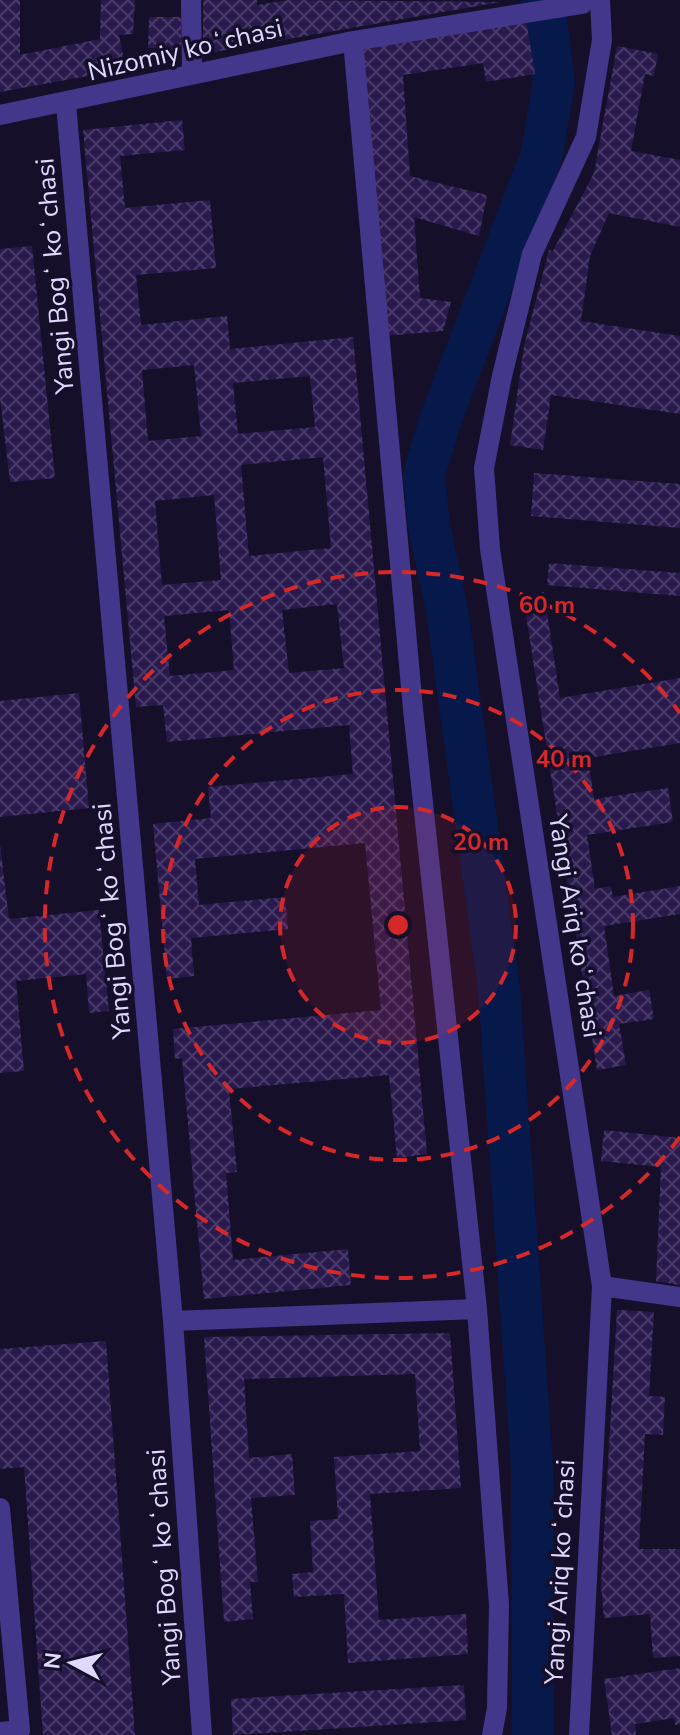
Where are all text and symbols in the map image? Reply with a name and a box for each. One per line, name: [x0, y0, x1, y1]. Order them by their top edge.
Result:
street label: Nizomiy koʻchasi: [84, 11, 286, 89]
street label: Yangi Bogʻ koʻchasi: [27, 157, 83, 396]
text: 60 m: [519, 589, 575, 621]
text: 40 m: [536, 743, 592, 775]
street label: Yangi Bogʻ koʻchasi: [84, 802, 140, 1041]
street label: Yangi Ariq koʻchasi: [540, 811, 610, 1040]
text: 20 m: [453, 826, 509, 858]
centre of rings: [384, 911, 412, 939]
street label: Yangi Bogʻ koʻchasi: [138, 1448, 190, 1687]
street label: Yangi Ariq koʻchasi: [537, 1459, 583, 1686]
north arrow: [32, 1623, 112, 1703]
text: N: [37, 1651, 69, 1671]

